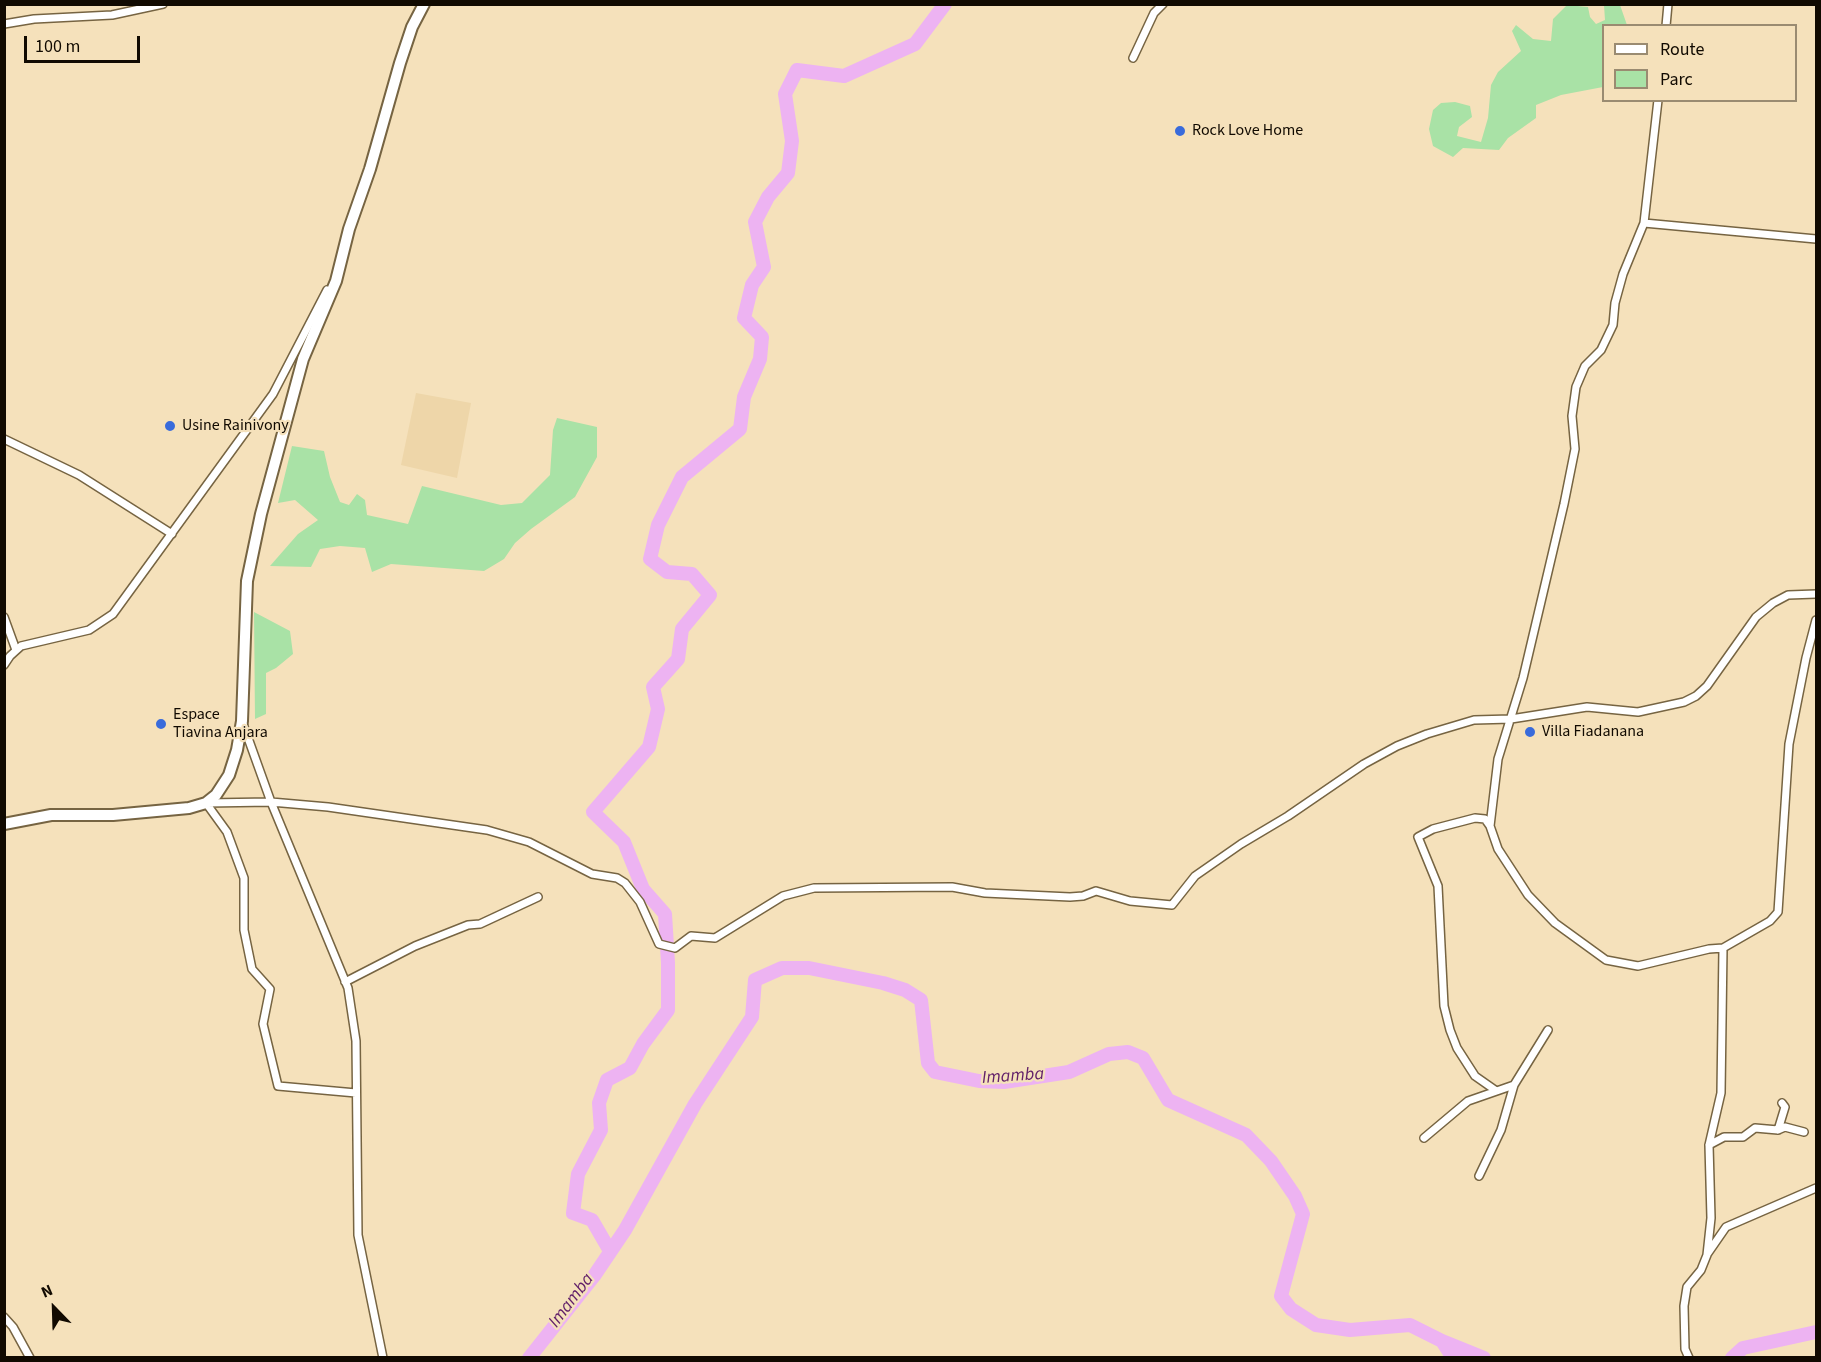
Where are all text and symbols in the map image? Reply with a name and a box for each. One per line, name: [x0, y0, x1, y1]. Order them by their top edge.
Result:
scale bar: [27, 24, 142, 62]
legend: [1602, 24, 1797, 102]
text: 100 m: [35, 34, 80, 59]
text: Route: [1660, 37, 1704, 62]
text: Parc: [1660, 67, 1693, 92]
place label: Rock Love Home: [1192, 121, 1303, 141]
marker: Rock Love Home: [1173, 124, 1187, 138]
place label: Usine Rainivony: [182, 416, 289, 436]
marker: Usine Rainivony: [163, 419, 177, 433]
place label: Espace Tiavina Anjara: [173, 705, 268, 743]
marker: Espace Tiavina Anjara: [154, 717, 168, 731]
place label: Villa Fiadanana: [1542, 722, 1644, 742]
marker: Villa Fiadanana: [1523, 725, 1537, 739]
water label: Imamba: [981, 1064, 1045, 1090]
water label: Imamba: [545, 1270, 599, 1332]
north arrow: [24, 1278, 84, 1338]
text: N: [38, 1279, 56, 1304]

